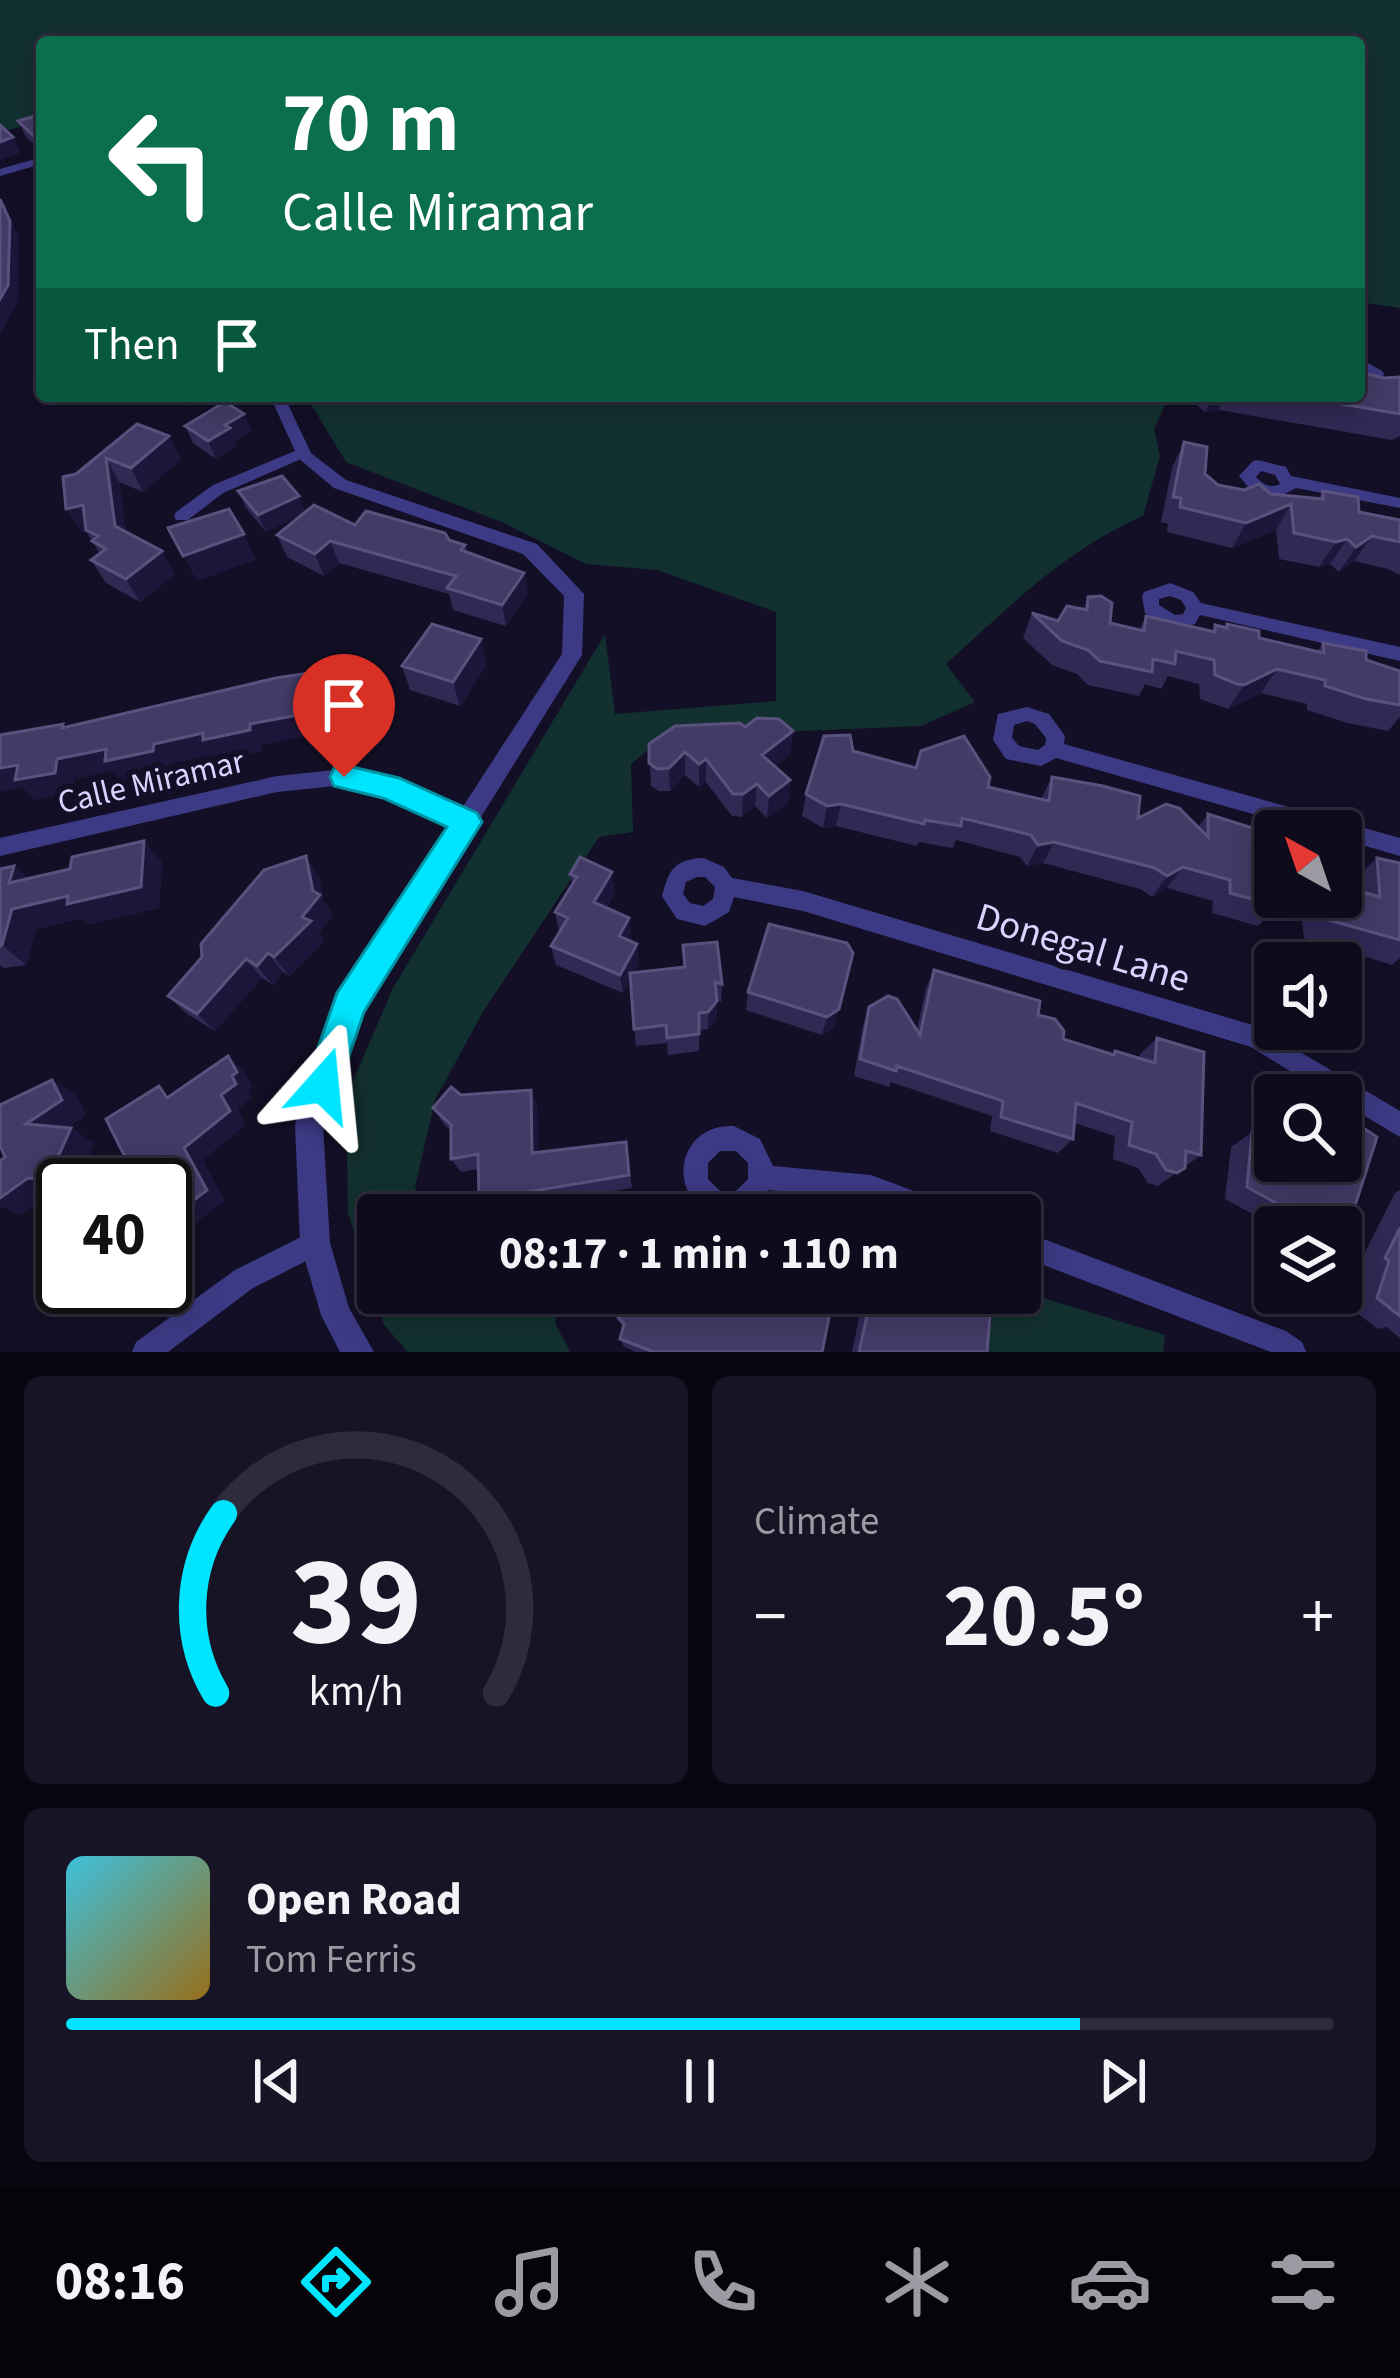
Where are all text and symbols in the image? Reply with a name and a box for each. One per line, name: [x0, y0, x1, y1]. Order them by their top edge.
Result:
text: 70 m: [282, 64, 460, 184]
icon: left: [84, 84, 240, 240]
text: Calle Miramar: [282, 175, 593, 252]
icon: arrive: [204, 312, 270, 378]
text: Then: [84, 313, 180, 377]
pin: [293, 654, 395, 777]
icon: arrive: [311, 672, 377, 738]
street label: Calle Miramar: [53, 738, 249, 826]
north arrow: [1254, 810, 1362, 918]
map controls: [1254, 810, 1362, 1314]
street label: Donegal Lane: [969, 889, 1197, 1007]
button: sound: [1254, 942, 1362, 1050]
position arrow: [260, 1022, 386, 1148]
button: search: [1254, 1074, 1362, 1182]
speed limit sign: 40: [36, 1158, 192, 1314]
button: layers: [1254, 1206, 1362, 1314]
text: 08:17 · 1 min · 110 m: [499, 1222, 899, 1286]
text: Climate: [754, 1494, 879, 1550]
text: 39: [290, 1514, 422, 1692]
text: 20.5°: [943, 1553, 1145, 1681]
text: −: [754, 1570, 787, 1664]
text: +: [1301, 1570, 1334, 1664]
text: km/h: [308, 1661, 404, 1722]
text: Open Road: [246, 1868, 462, 1932]
text: Tom Ferris: [246, 1932, 417, 1988]
icon: previous: [244, 2048, 310, 2114]
icon: pause: [667, 2048, 733, 2114]
icon: next: [1090, 2048, 1156, 2114]
icon: directions: [294, 2240, 378, 2324]
icon: music: [488, 2240, 572, 2324]
icon: phone: [681, 2240, 765, 2324]
icon: climate: [875, 2240, 959, 2324]
icon: car: [1068, 2240, 1152, 2324]
icon: filters: [1261, 2240, 1345, 2324]
text: 08:16: [55, 2244, 185, 2321]

